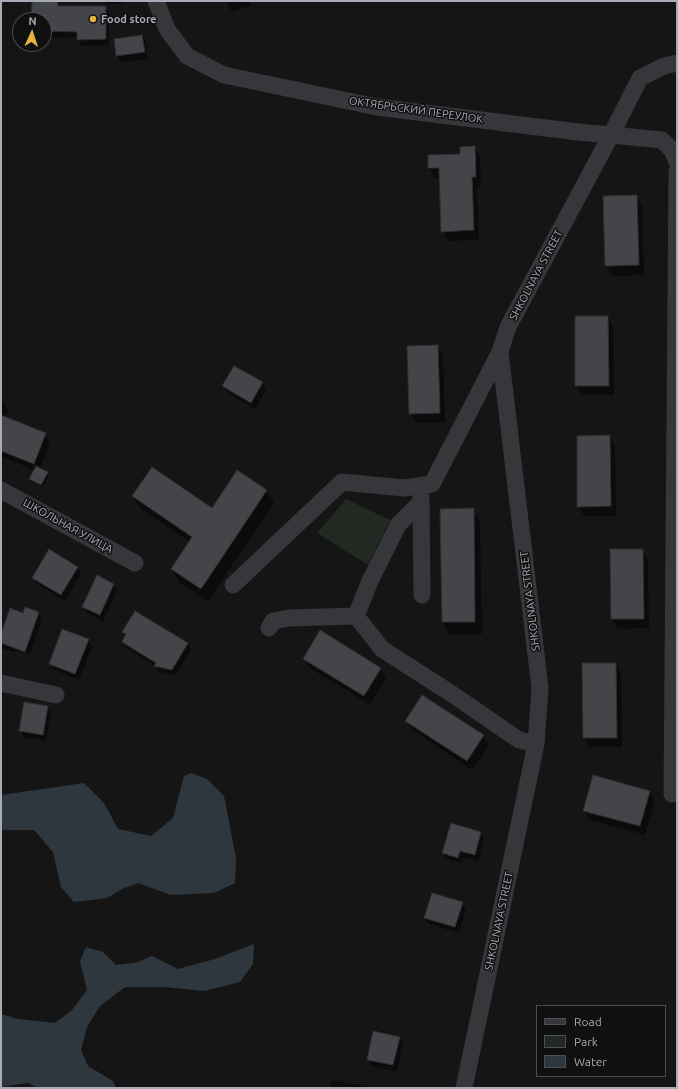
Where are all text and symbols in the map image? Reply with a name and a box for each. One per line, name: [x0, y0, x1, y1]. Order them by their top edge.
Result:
north arrow: [12, 12, 52, 52]
place label: Food store: [101, 12, 157, 26]
marker: Food store: [88, 14, 98, 24]
text: N: [28, 15, 37, 27]
street label: ОКТЯБРЬСКИЙ ПЕРЕУЛОК: [348, 94, 484, 126]
street label: SHKOLNAYA STREET: [507, 227, 565, 323]
street label: ШКОЛЬНАЯ УЛИЦА: [21, 496, 115, 556]
street label: SHKOLNAYA STREET: [517, 550, 543, 652]
street label: SHKOLNAYA STREET: [482, 870, 516, 972]
legend: [536, 1005, 666, 1077]
text: Road: [574, 1015, 602, 1028]
text: Park: [574, 1035, 598, 1048]
text: Water: [574, 1055, 607, 1068]

